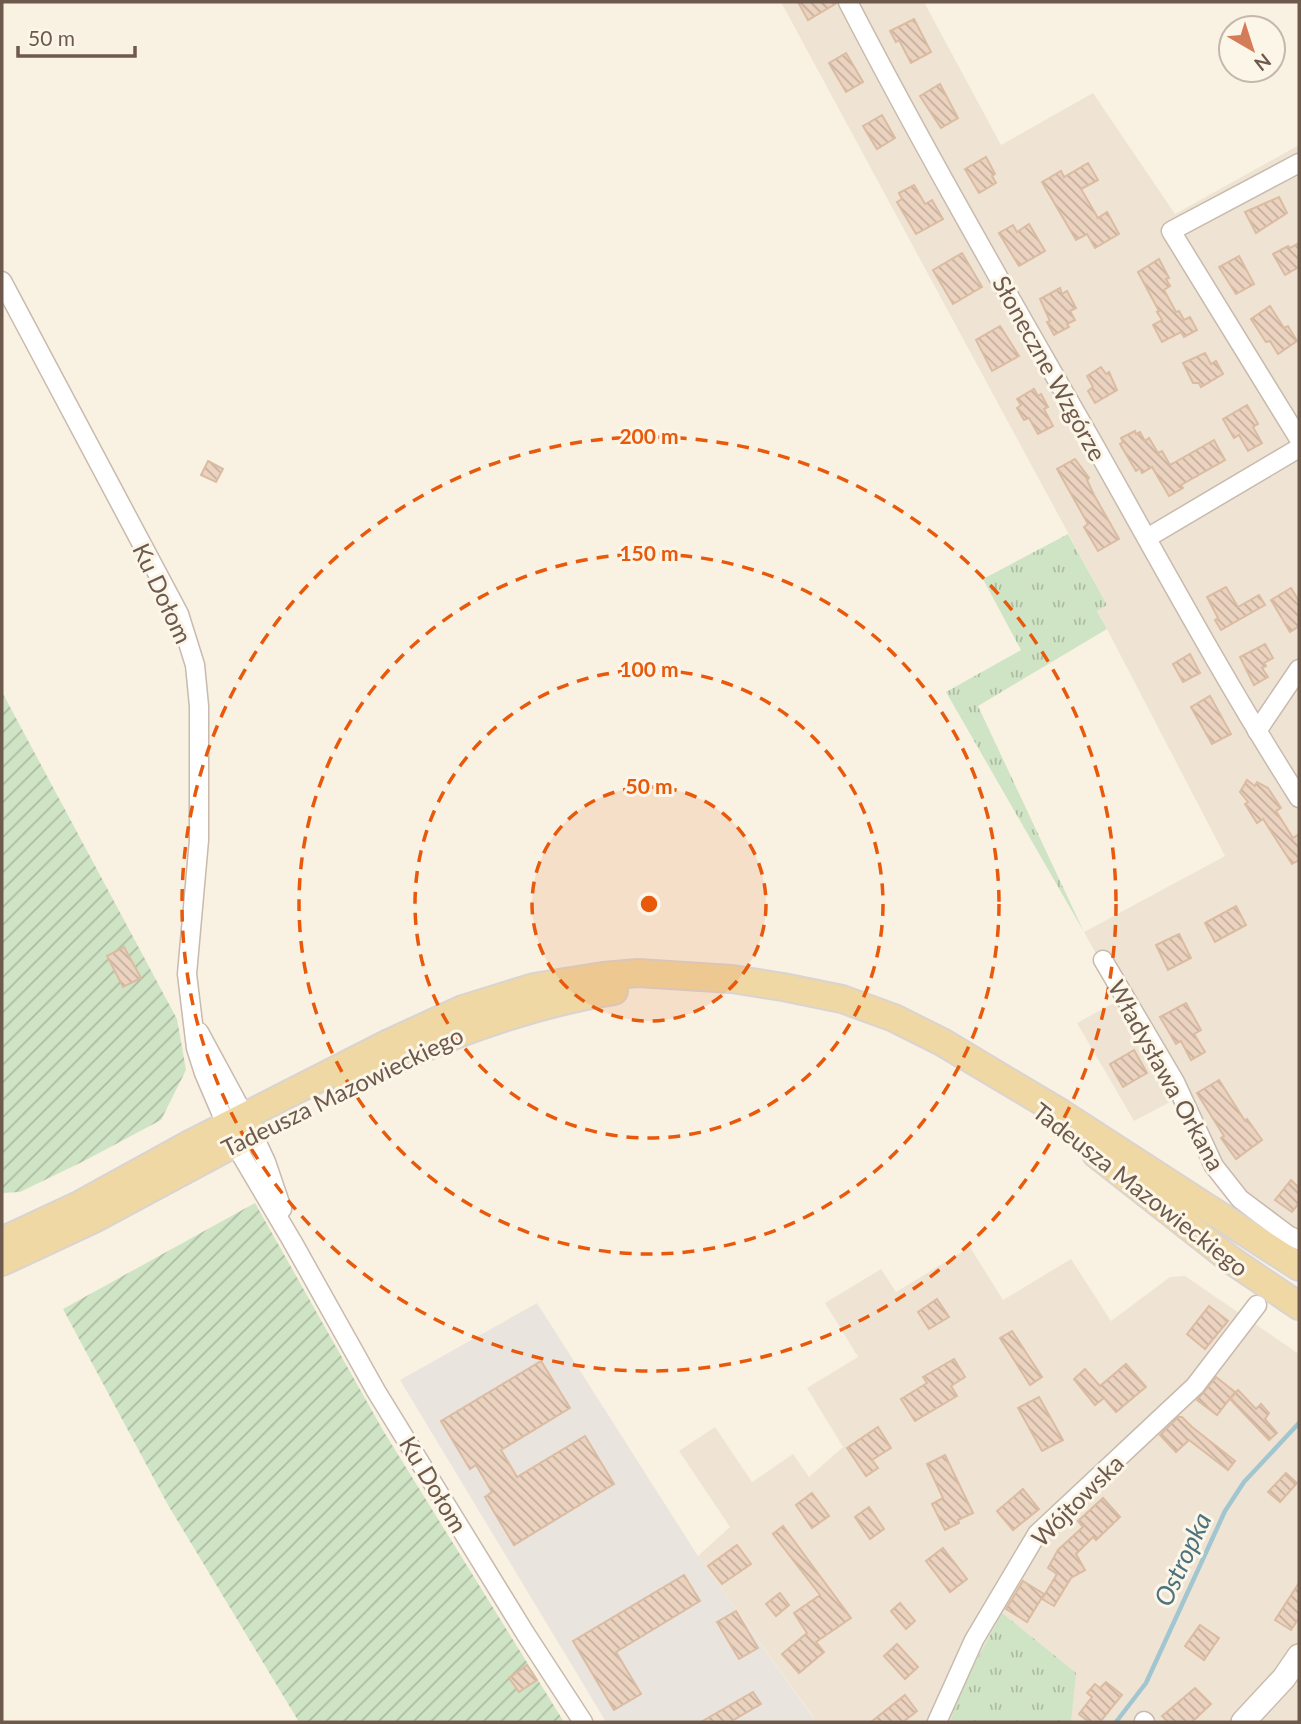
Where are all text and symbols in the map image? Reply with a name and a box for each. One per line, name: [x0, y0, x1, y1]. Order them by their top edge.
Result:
scale bar: [18, 14, 135, 58]
north arrow: [1217, 14, 1287, 84]
text: 50 m: [28, 25, 75, 50]
text: N: [1250, 49, 1276, 76]
street label: Słoneczne Wzgórze: [987, 270, 1113, 466]
text: 200 m: [619, 423, 679, 448]
street label: Ku Dołom: [127, 538, 199, 648]
text: 150 m: [619, 540, 679, 565]
text: 100 m: [619, 656, 679, 681]
text: 50 m: [625, 773, 673, 798]
centre of rings: [637, 892, 661, 916]
street label: Władysława Orkana: [1103, 975, 1231, 1175]
street label: Tadeusza Mazowieckiego: [216, 1020, 468, 1162]
street label: Tadeusza Mazowieckiego: [1028, 1096, 1254, 1282]
street label: Ku Dołom: [394, 1431, 474, 1537]
street label: Wójtowska: [1025, 1448, 1129, 1552]
water label: Ostropka: [1146, 1507, 1218, 1611]

